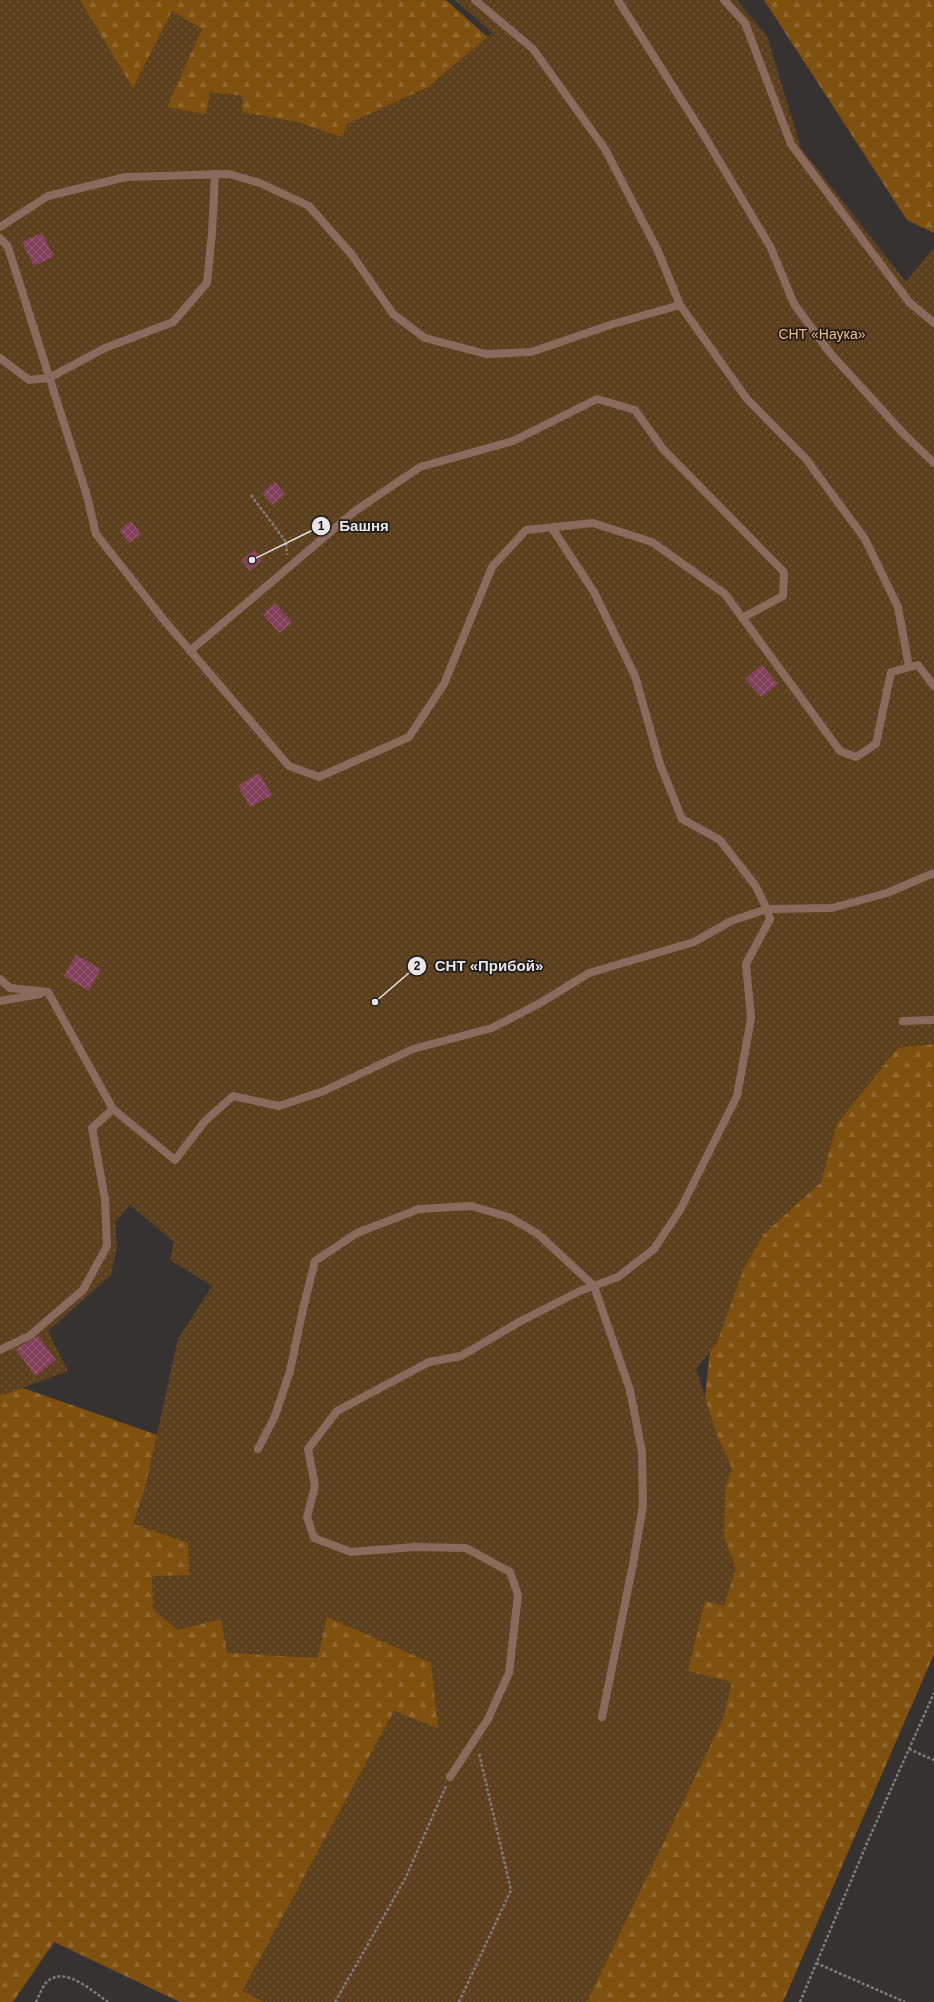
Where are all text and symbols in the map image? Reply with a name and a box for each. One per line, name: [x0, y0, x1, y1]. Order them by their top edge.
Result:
park label: СНТ «Наука»: [778, 326, 866, 342]
callout: Башня: [311, 512, 396, 539]
text: Башня: [339, 517, 389, 534]
text: 1: [318, 519, 325, 533]
callout: СНТ «Прибой»: [407, 952, 551, 979]
text: СНТ «Прибой»: [435, 957, 543, 974]
text: 2: [414, 959, 421, 973]

